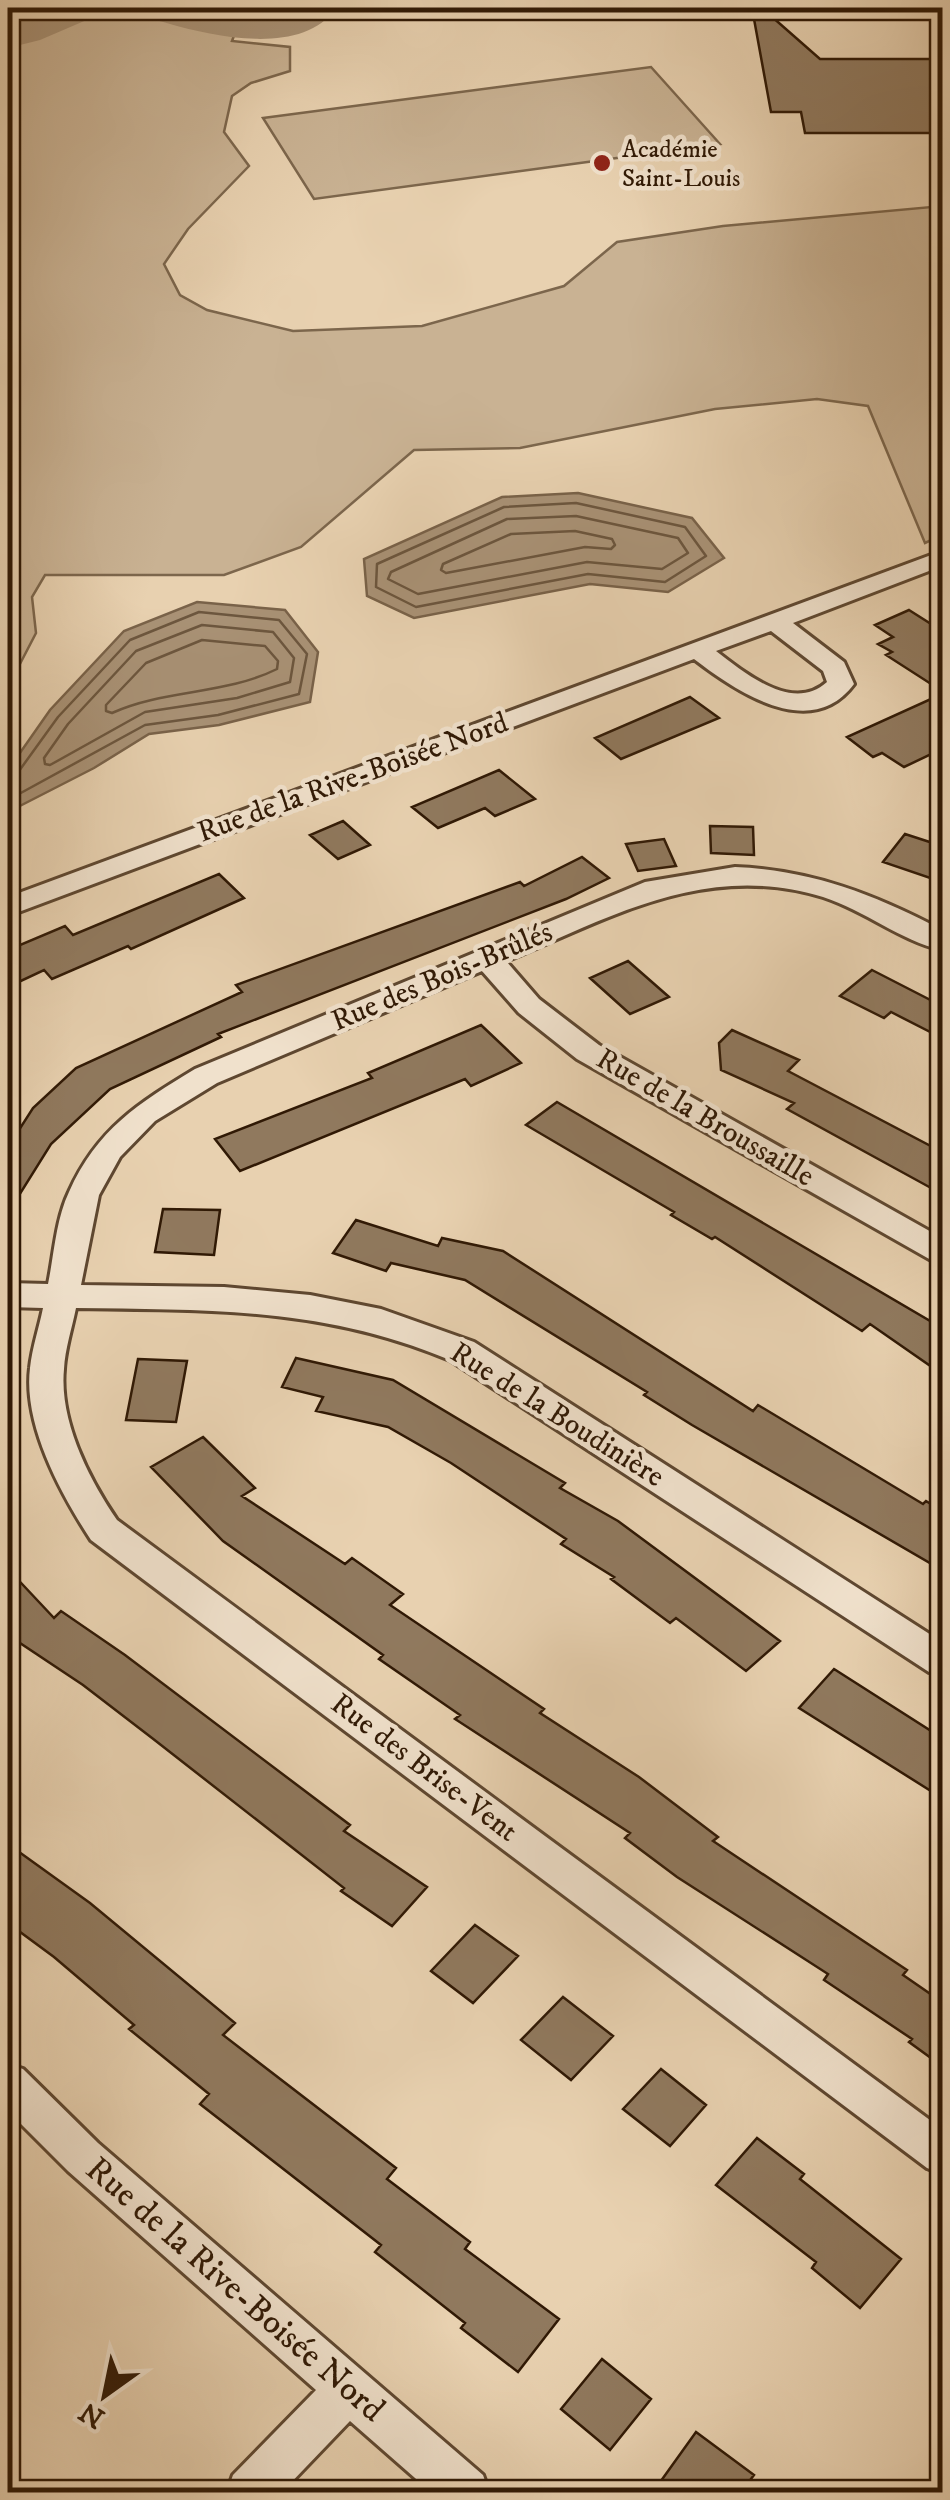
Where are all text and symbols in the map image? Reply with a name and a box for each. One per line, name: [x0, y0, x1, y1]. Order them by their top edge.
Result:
place label: Académie Saint-Louis: [622, 134, 740, 194]
marker: Académie Saint-Louis: [591, 152, 613, 174]
street label: Rue de la Rive-Boisée Nord: [193, 705, 513, 851]
street label: Rue des Bois-Brûlés: [326, 914, 558, 1040]
street label: Rue de la Broussaille: [590, 1041, 820, 1195]
street label: Rue de la Boudinière: [443, 1334, 671, 1496]
street label: Rue des Brise-Vent: [323, 1686, 525, 1850]
street label: Rue de la Rive-Boisée Nord: [77, 2149, 393, 2431]
north arrow: [55, 2345, 155, 2445]

